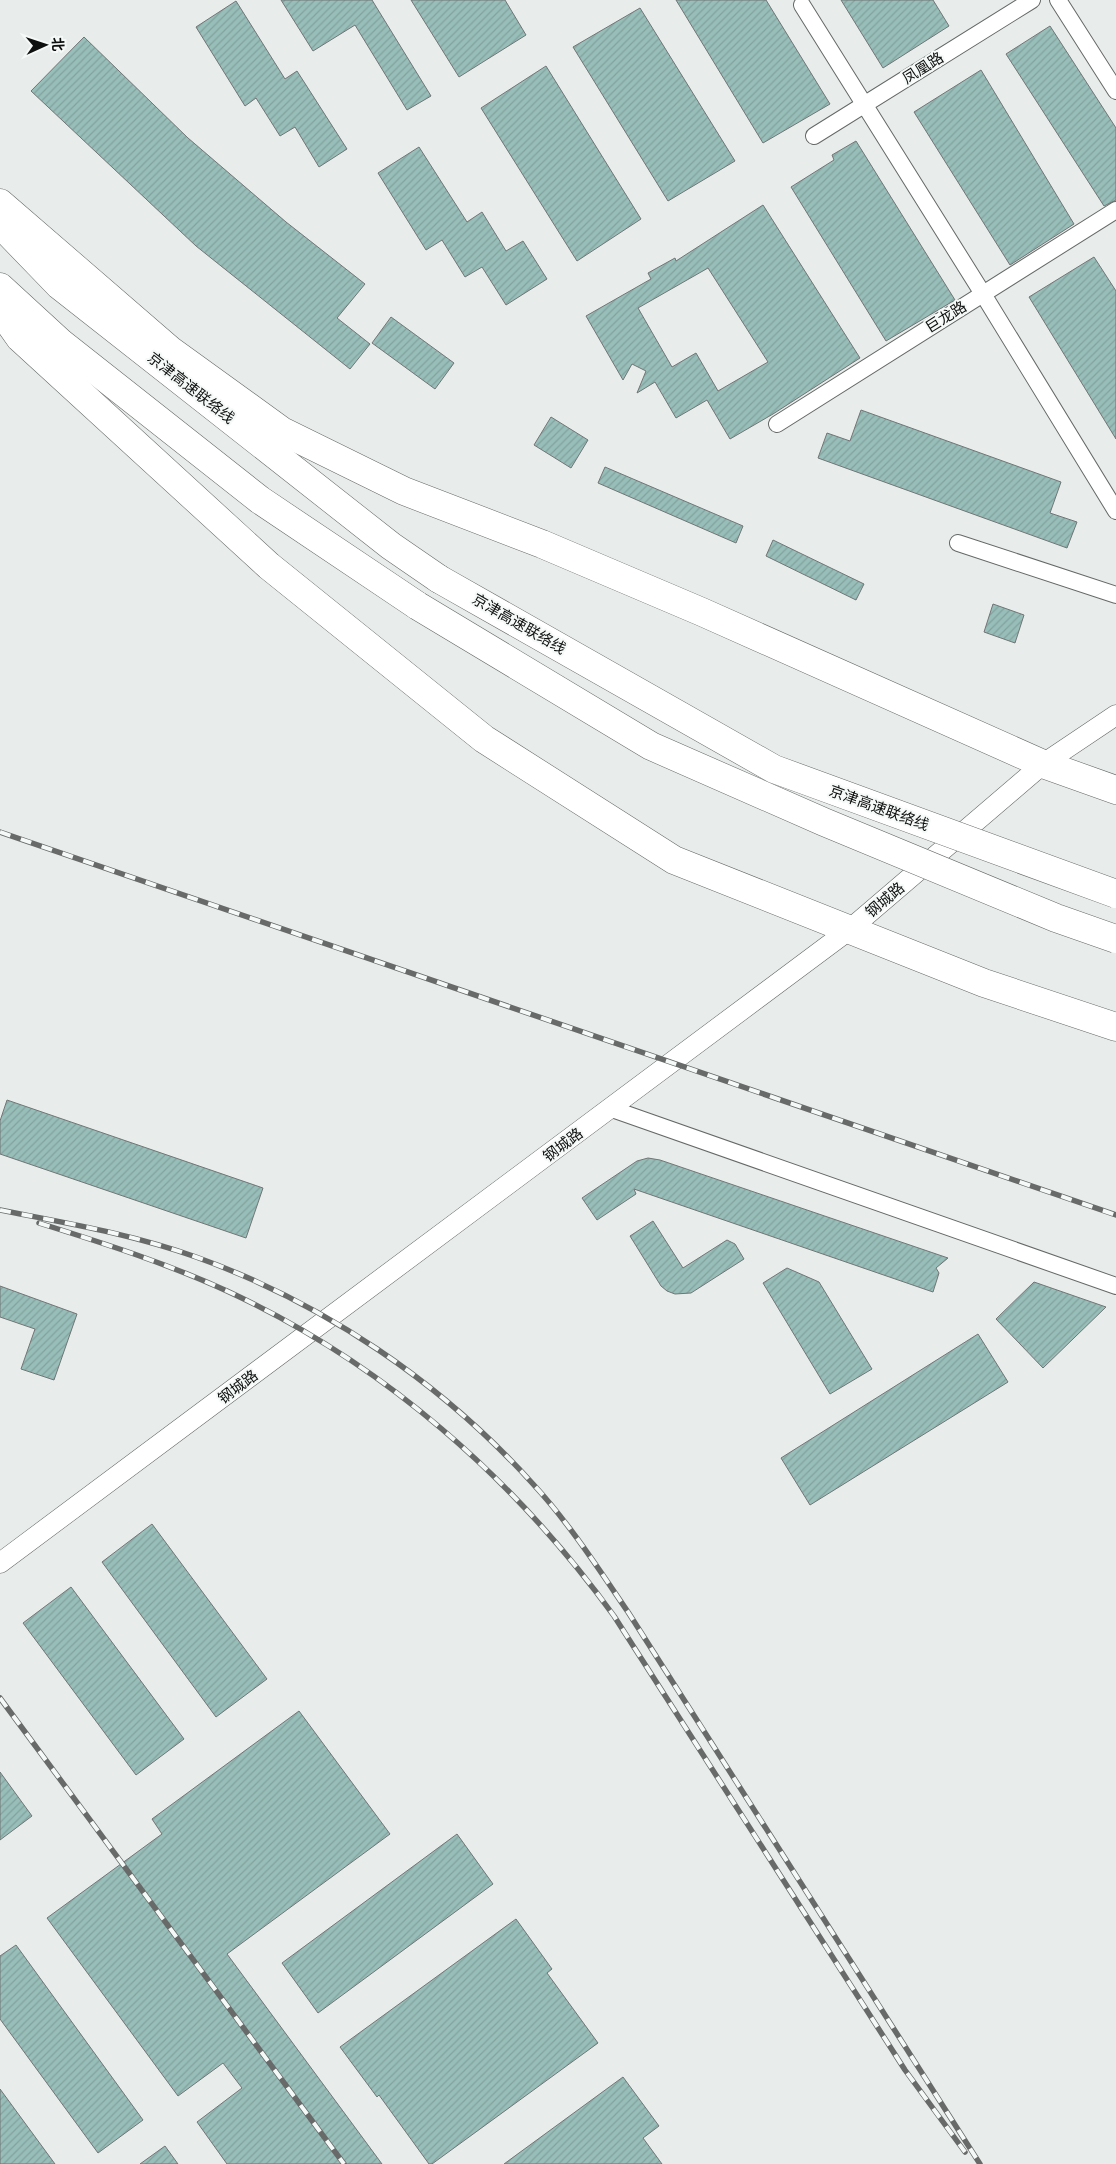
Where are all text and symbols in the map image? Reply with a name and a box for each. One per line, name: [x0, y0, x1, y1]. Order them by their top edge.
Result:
north arrow: [20, 20, 70, 70]
text: 北: [49, 37, 68, 52]
street label: 凤凰路: [898, 47, 947, 88]
street label: 巨龙路: [921, 296, 970, 337]
street label: 京津高速联络线: [143, 347, 239, 428]
street label: 京津高速联络线: [469, 588, 570, 659]
street label: 京津高速联络线: [826, 780, 932, 835]
street label: 钢城路: [861, 877, 909, 922]
street label: 钢城路: [538, 1123, 587, 1167]
street label: 钢城路: [213, 1365, 262, 1409]

